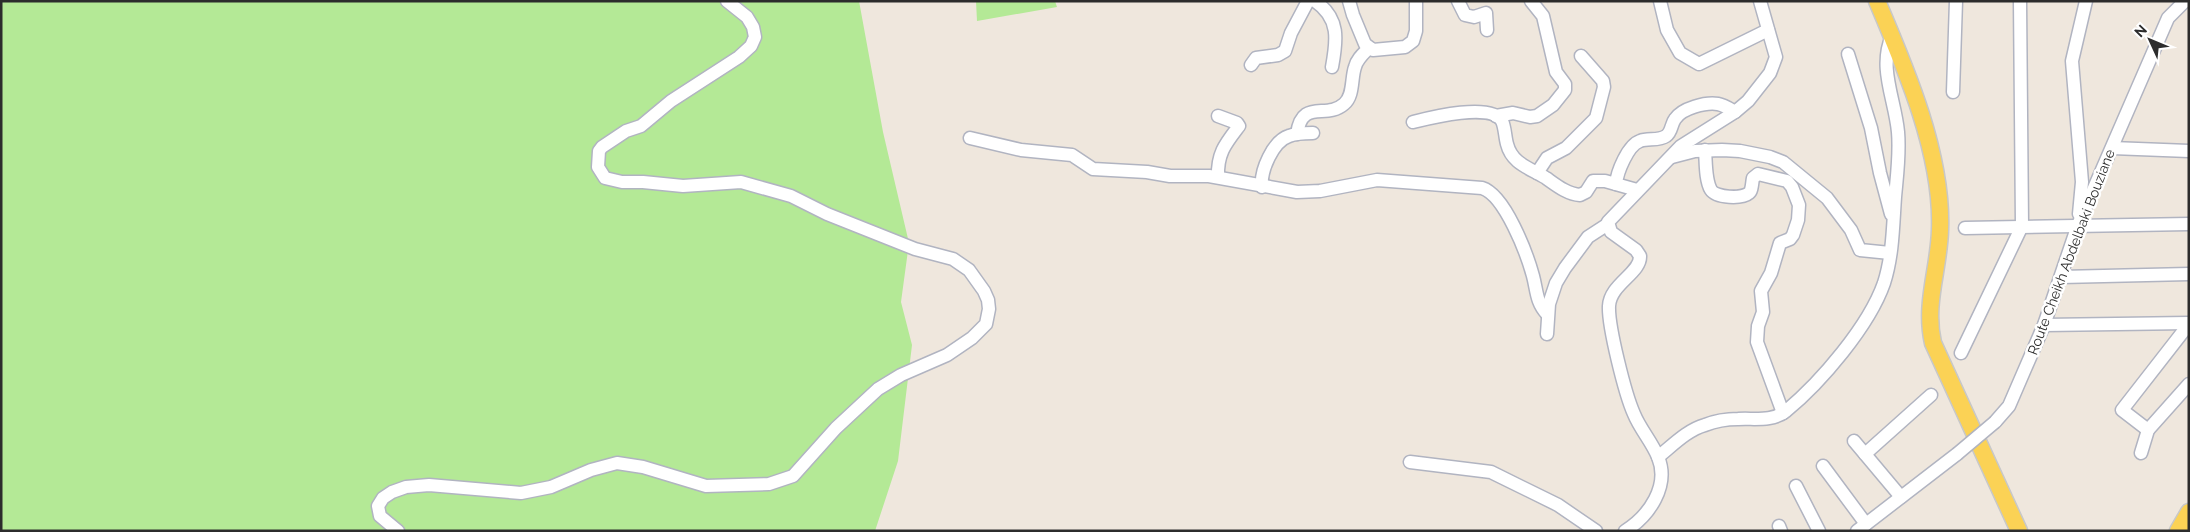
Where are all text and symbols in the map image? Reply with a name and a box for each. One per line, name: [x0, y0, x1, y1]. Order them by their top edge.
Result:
north arrow: [2125, 15, 2175, 65]
text: N: [2131, 22, 2150, 40]
street label: Route Cheikh Abdelbaki Bouziane: [2024, 147, 2118, 357]

